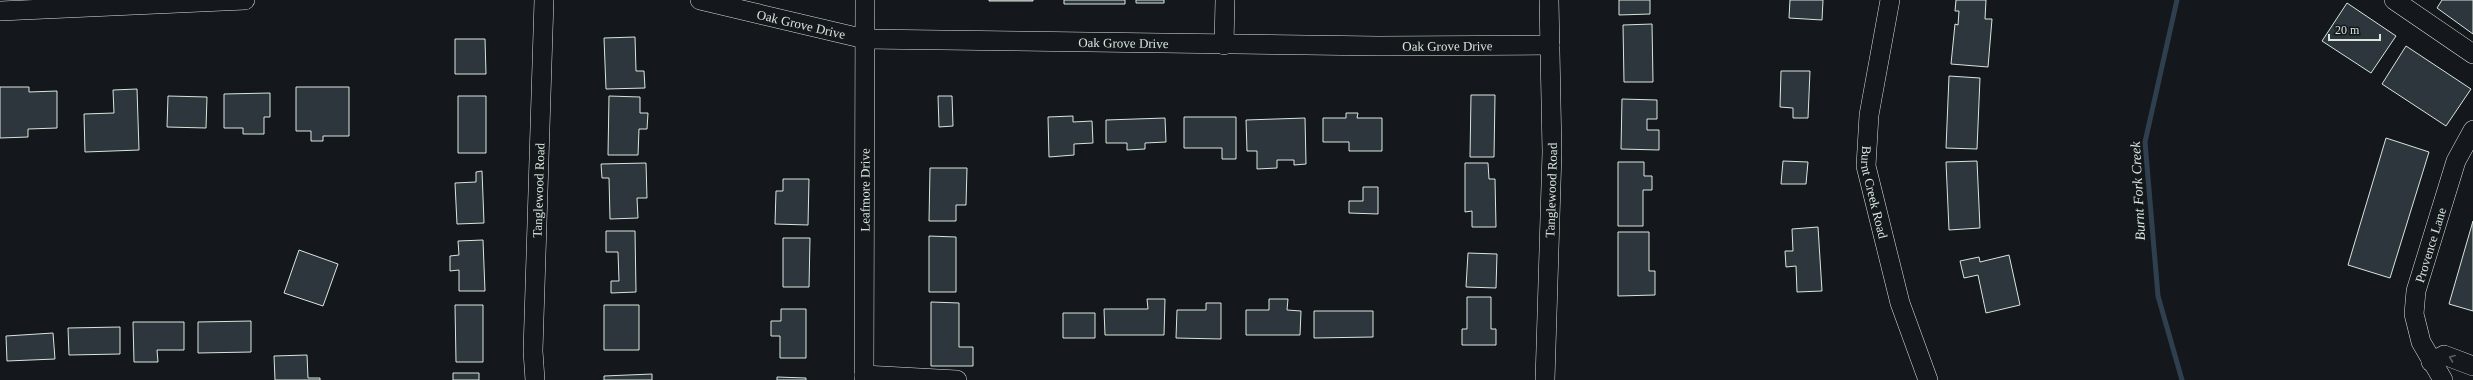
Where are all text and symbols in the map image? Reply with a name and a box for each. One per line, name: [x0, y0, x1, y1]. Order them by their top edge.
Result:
street label: Oak Grove Drive: [756, 6, 847, 42]
scale bar: [2329, 16, 2380, 42]
text: 20 m: [2335, 23, 2360, 37]
street label: Oak Grove Drive: [1078, 34, 1169, 51]
street label: Oak Grove Drive: [1402, 38, 1493, 53]
water label: Burnt Fork Creek: [2128, 140, 2148, 241]
street label: Tanglewood Road: [529, 142, 547, 238]
street label: Tanglewood Road: [1542, 142, 1560, 238]
street label: Burnt Creek Road: [1859, 145, 1891, 240]
street label: Leafmore Drive: [857, 148, 872, 232]
street label: Provence Lane: [2412, 205, 2449, 284]
one-way arrow: [2448, 354, 2455, 362]

